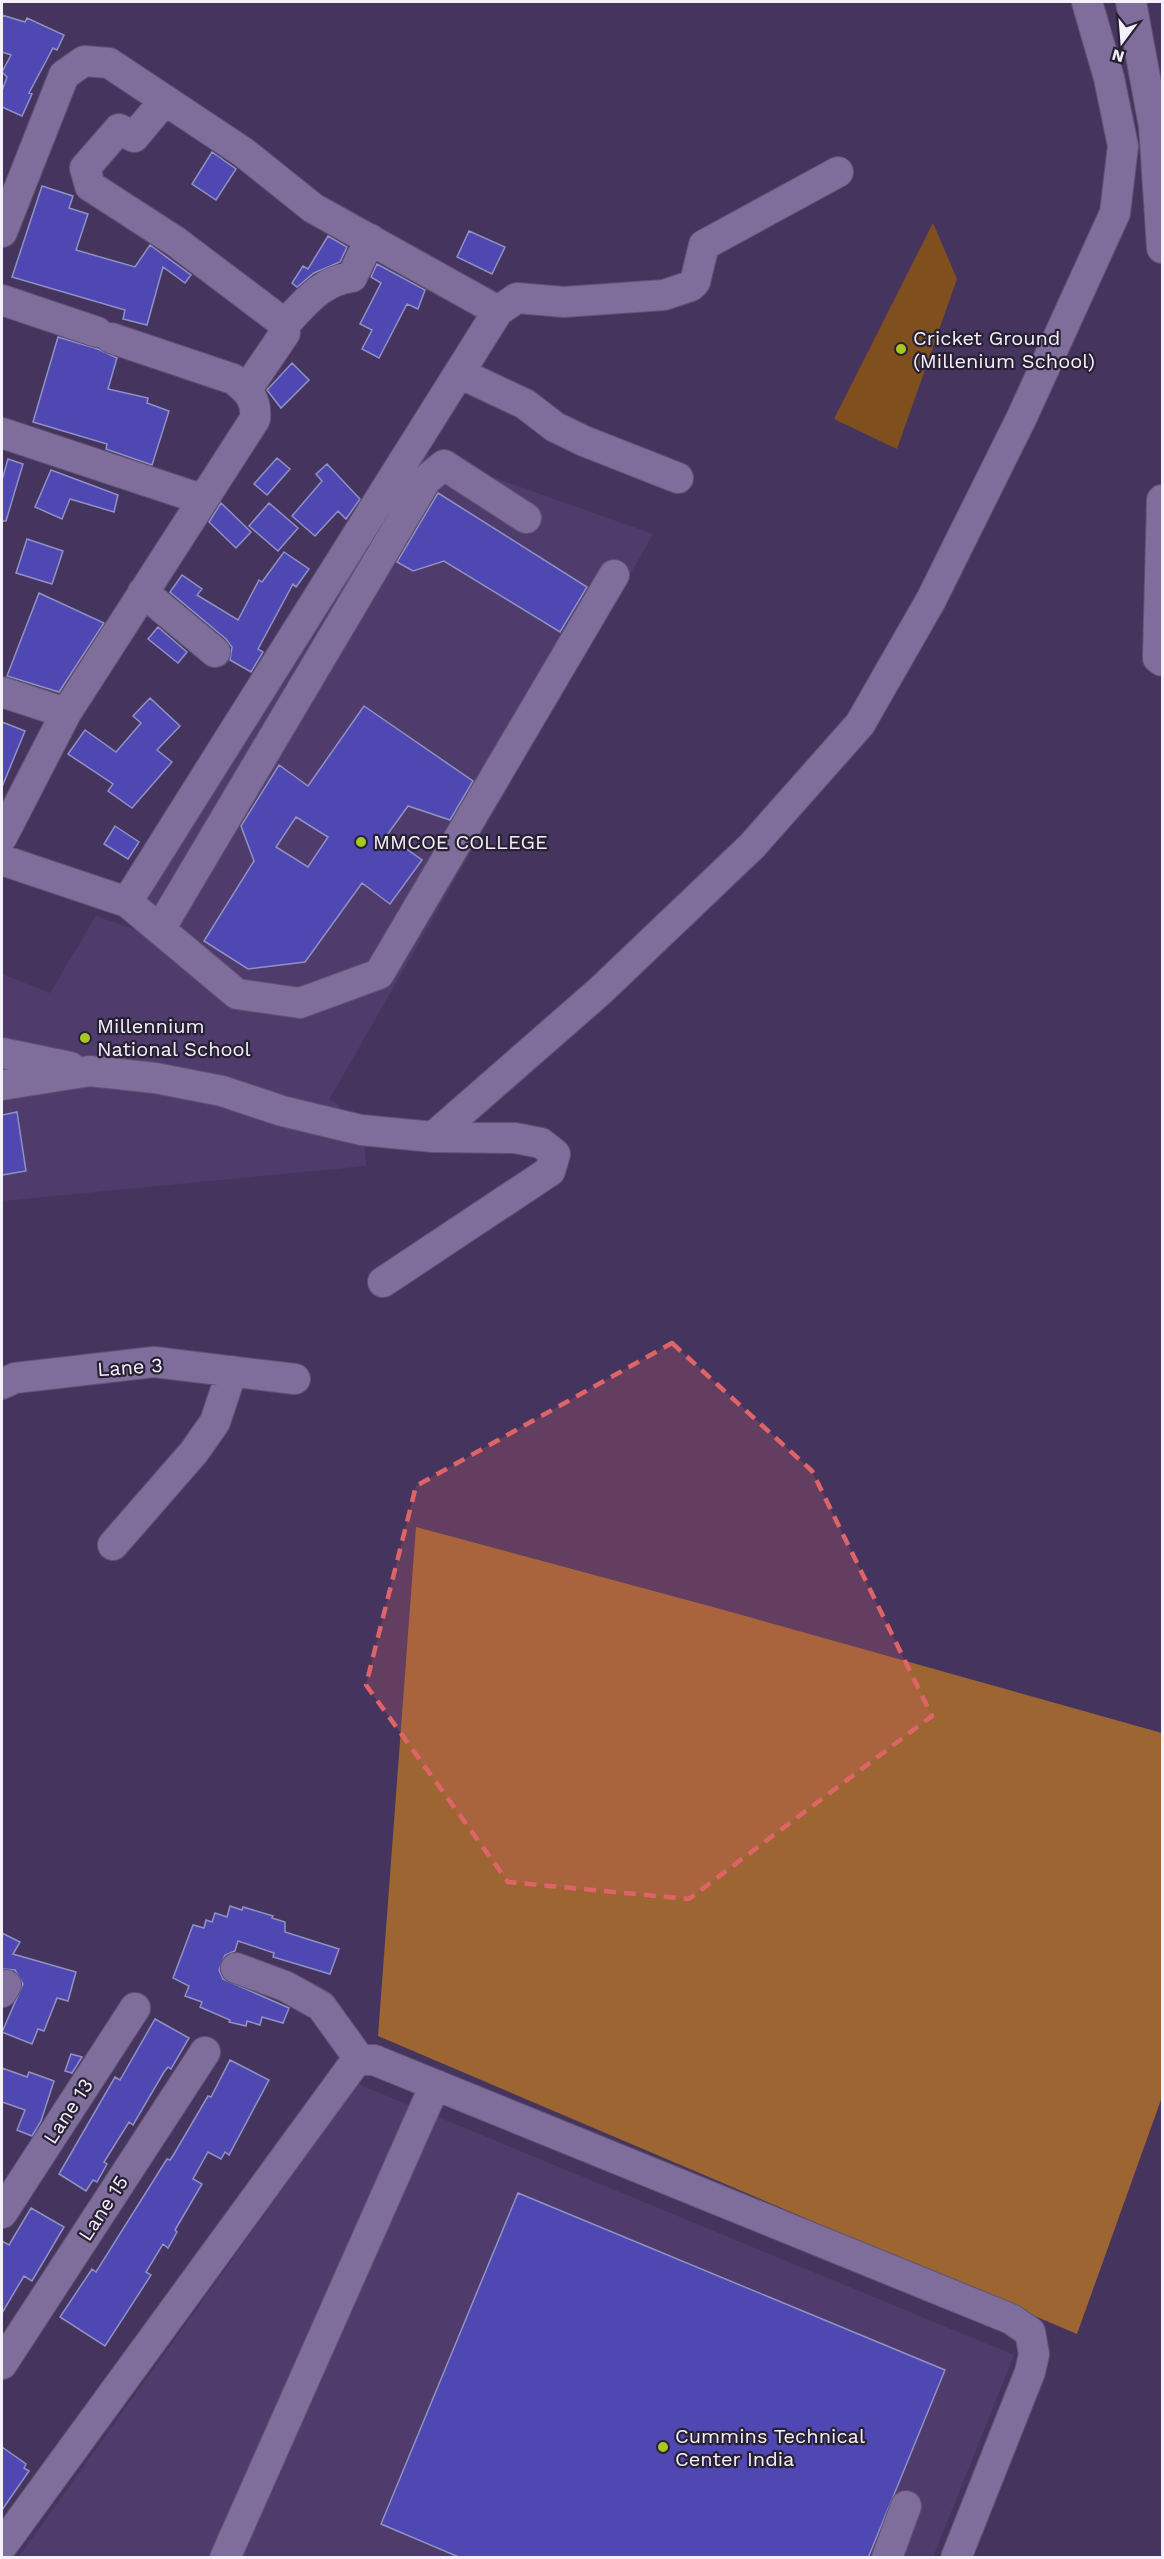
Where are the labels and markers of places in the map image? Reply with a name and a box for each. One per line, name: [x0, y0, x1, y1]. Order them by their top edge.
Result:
place label: Cricket Ground (Millenium School): [913, 326, 1095, 373]
marker: Cricket Ground (Millenium School): [894, 342, 908, 356]
place label: MMCOE COLLEGE: [373, 830, 548, 854]
marker: MMCOE COLLEGE: [354, 835, 368, 849]
place label: Millennium National School: [97, 1014, 251, 1061]
marker: Millennium National School: [78, 1031, 92, 1045]
place label: Cummins Technical Center India: [675, 2424, 865, 2471]
marker: Cummins Technical Center India: [656, 2440, 670, 2454]

